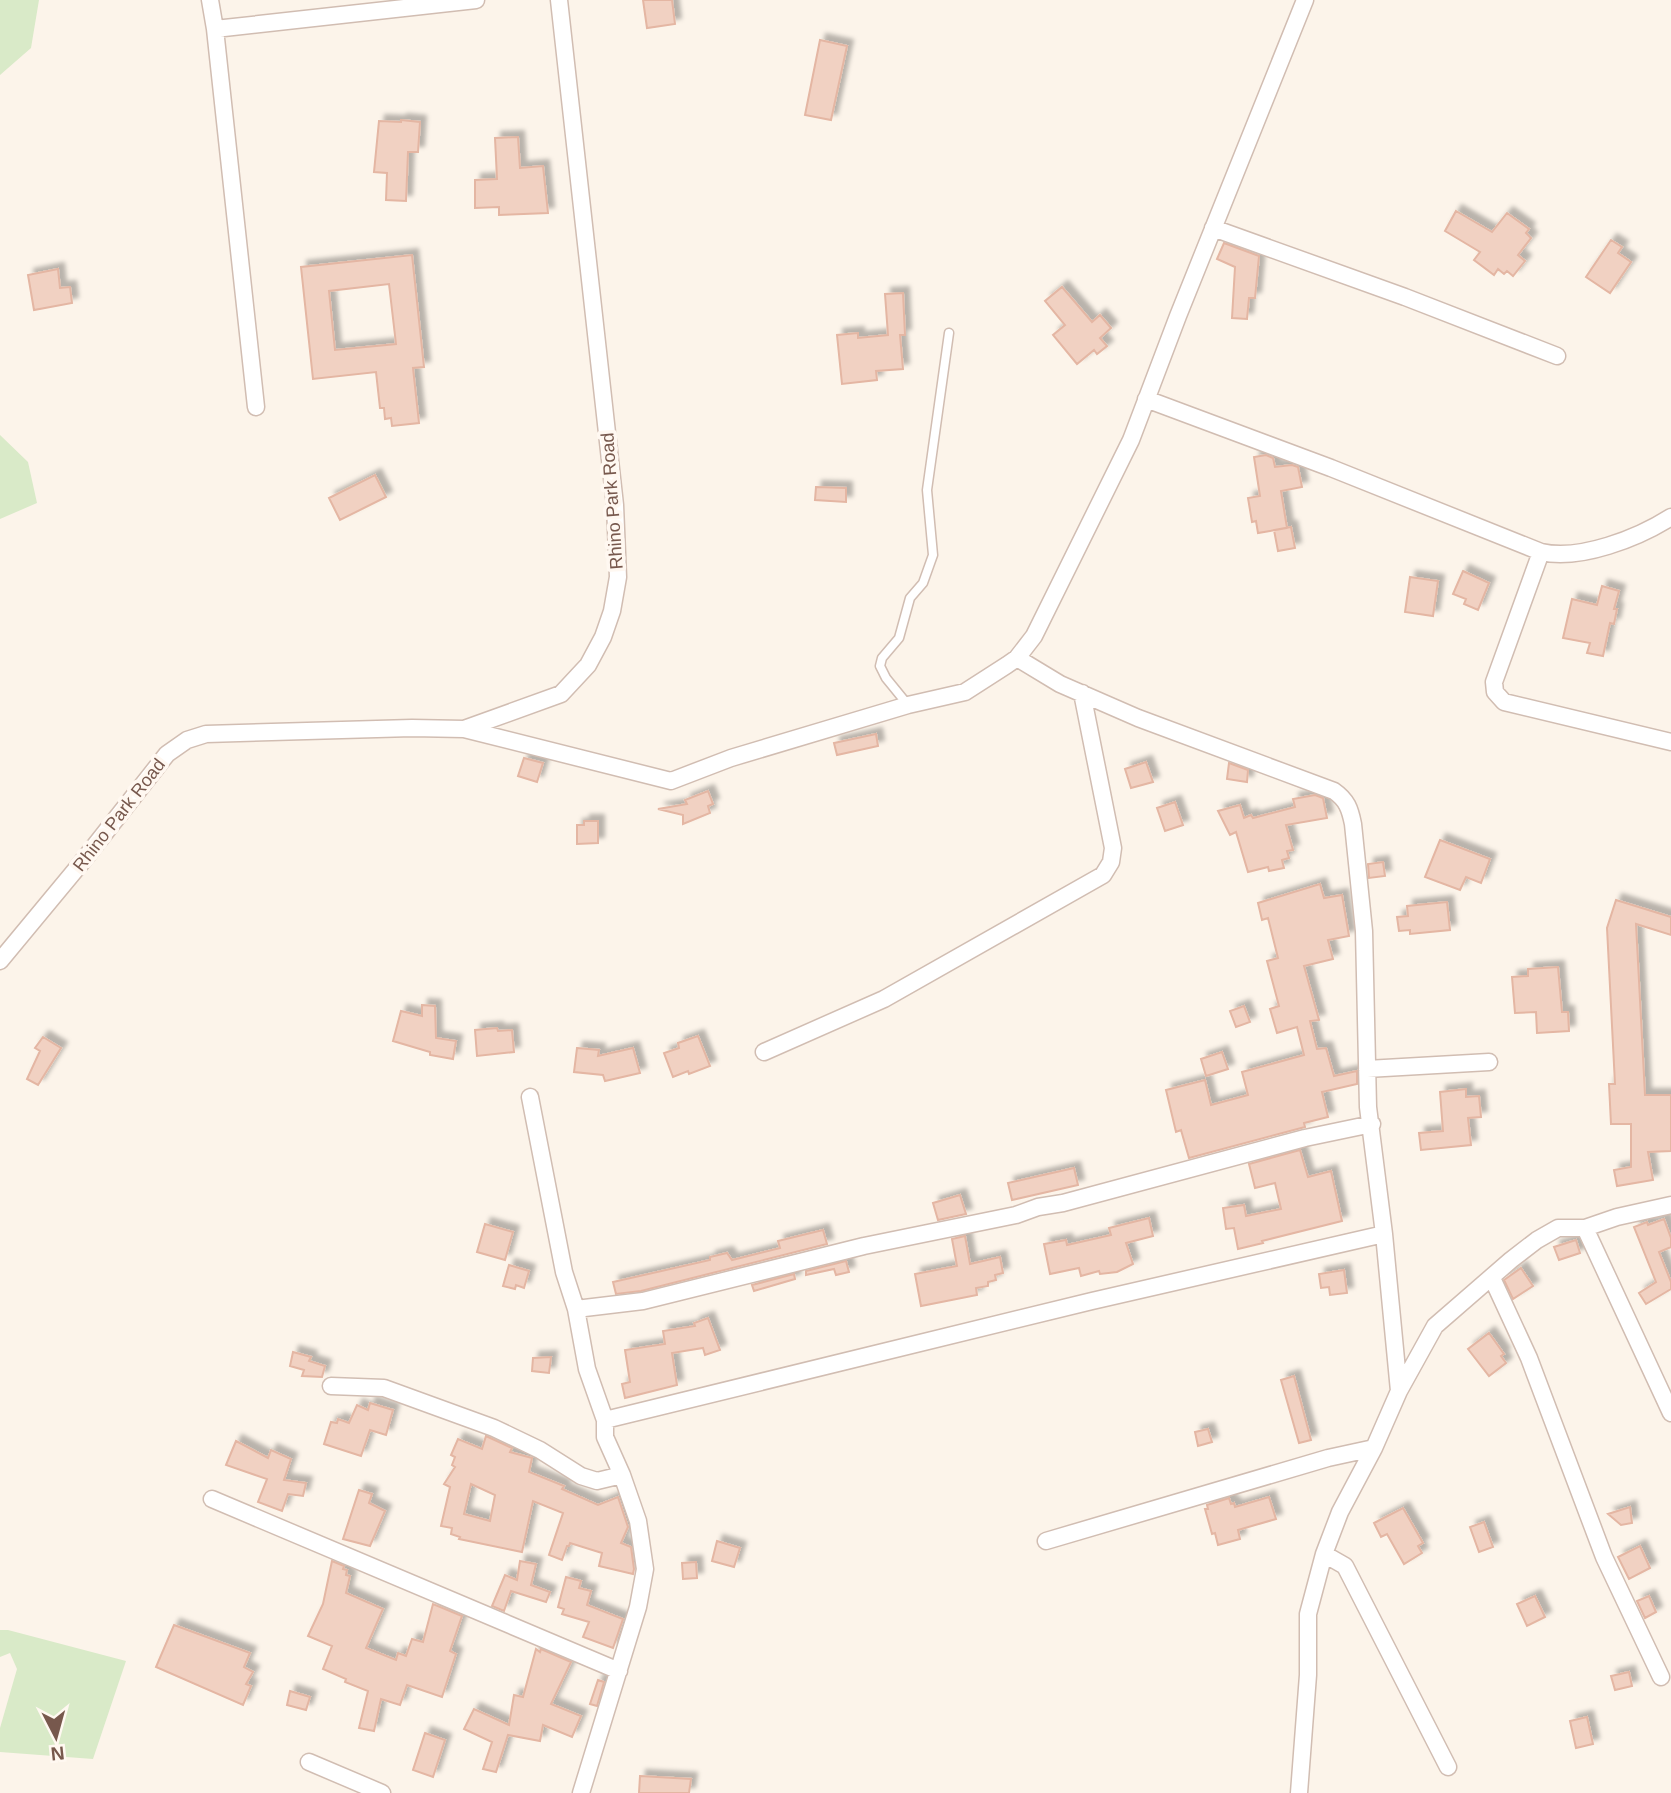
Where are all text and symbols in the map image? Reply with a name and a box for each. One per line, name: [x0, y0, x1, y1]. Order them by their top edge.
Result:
street label: Rhino Park Road: [597, 432, 627, 570]
street label: Rhino Park Road: [69, 755, 169, 875]
north arrow: [21, 1702, 91, 1772]
text: N: [50, 1742, 66, 1765]

